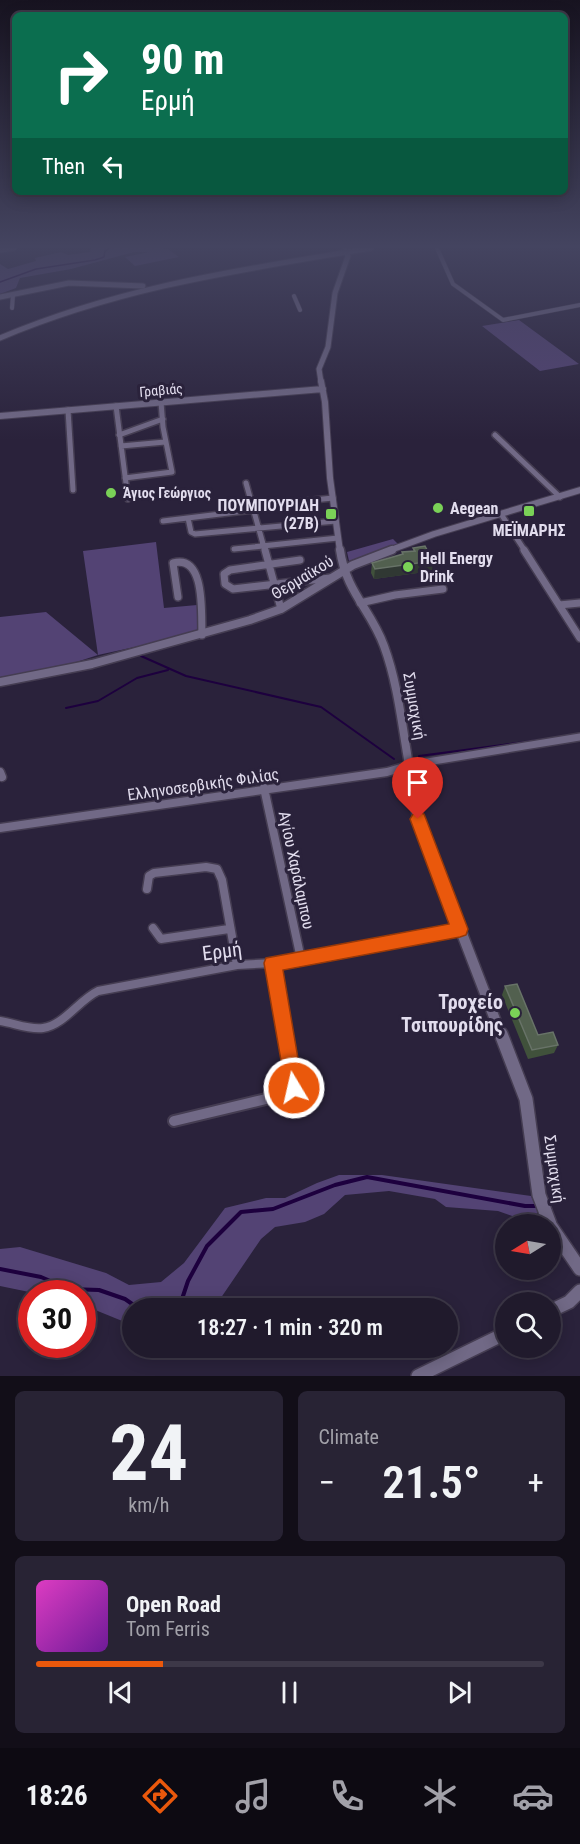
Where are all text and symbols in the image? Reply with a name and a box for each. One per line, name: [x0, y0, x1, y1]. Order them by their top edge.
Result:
text: 90 m: [141, 35, 224, 84]
icon: right: [42, 36, 120, 114]
text: Ερμή: [141, 85, 195, 117]
icon: left: [97, 150, 130, 183]
text: Then: [42, 154, 85, 179]
street label: Γραβιάς: [139, 380, 183, 400]
place label: Άγιος Γεώργιος: [123, 485, 211, 501]
marker: Άγιος Γεώργιος: [104, 486, 118, 500]
place label: ΠΟΥΜΠΟΥΡΙΔΗ (27Β): [218, 496, 319, 533]
place label: Aegean: [450, 499, 498, 518]
marker: Aegean: [431, 501, 445, 515]
marker: ΜΕΪΜΑΡΗΣ: [522, 504, 536, 518]
marker: ΠΟΥΜΠΟΥΡΙΔΗ (27Β): [324, 507, 338, 521]
place label: ΜΕΪΜΑΡΗΣ: [492, 521, 566, 540]
place label: Hell Energy Drink: [420, 549, 493, 586]
street label: Θερμαϊκού: [268, 551, 337, 603]
marker: Hell Energy Drink: [401, 560, 415, 574]
street label: Συμμαχική: [399, 671, 430, 741]
pin: [392, 757, 443, 819]
street label: Ελληνοσερβικής Φιλίας: [126, 764, 280, 805]
icon: arrive: [401, 766, 434, 799]
street label: Αγίου Χαράλαμπου: [275, 809, 318, 931]
street label: Ερμή: [201, 937, 243, 965]
place label: Τροχείο Τσιπουρίδης: [401, 990, 503, 1037]
marker: Τροχείο Τσιπουρίδης: [508, 1006, 522, 1020]
position arrow: [262, 1056, 326, 1120]
street label: Συμμαχική: [540, 1134, 569, 1204]
north arrow: [495, 1214, 561, 1280]
map controls: [495, 1214, 561, 1358]
speed limit sign: 30: [18, 1280, 96, 1358]
button: search: [495, 1292, 561, 1358]
text: 18:27 · 1 min · 320 m: [197, 1315, 383, 1340]
text: 24: [109, 1408, 188, 1499]
text: Climate: [319, 1425, 379, 1449]
text: 21.5°: [382, 1456, 480, 1509]
text: −: [319, 1463, 335, 1502]
text: +: [528, 1463, 544, 1502]
text: km/h: [128, 1493, 169, 1517]
text: Open Road: [126, 1592, 221, 1617]
text: Tom Ferris: [126, 1617, 210, 1641]
icon: previous: [104, 1676, 137, 1709]
icon: pause: [273, 1676, 306, 1709]
icon: next: [443, 1676, 476, 1709]
icon: directions: [139, 1775, 181, 1817]
icon: music: [232, 1775, 274, 1817]
icon: phone: [326, 1775, 368, 1817]
icon: climate: [419, 1775, 461, 1817]
icon: car: [512, 1775, 554, 1817]
text: 18:26: [26, 1780, 88, 1812]

